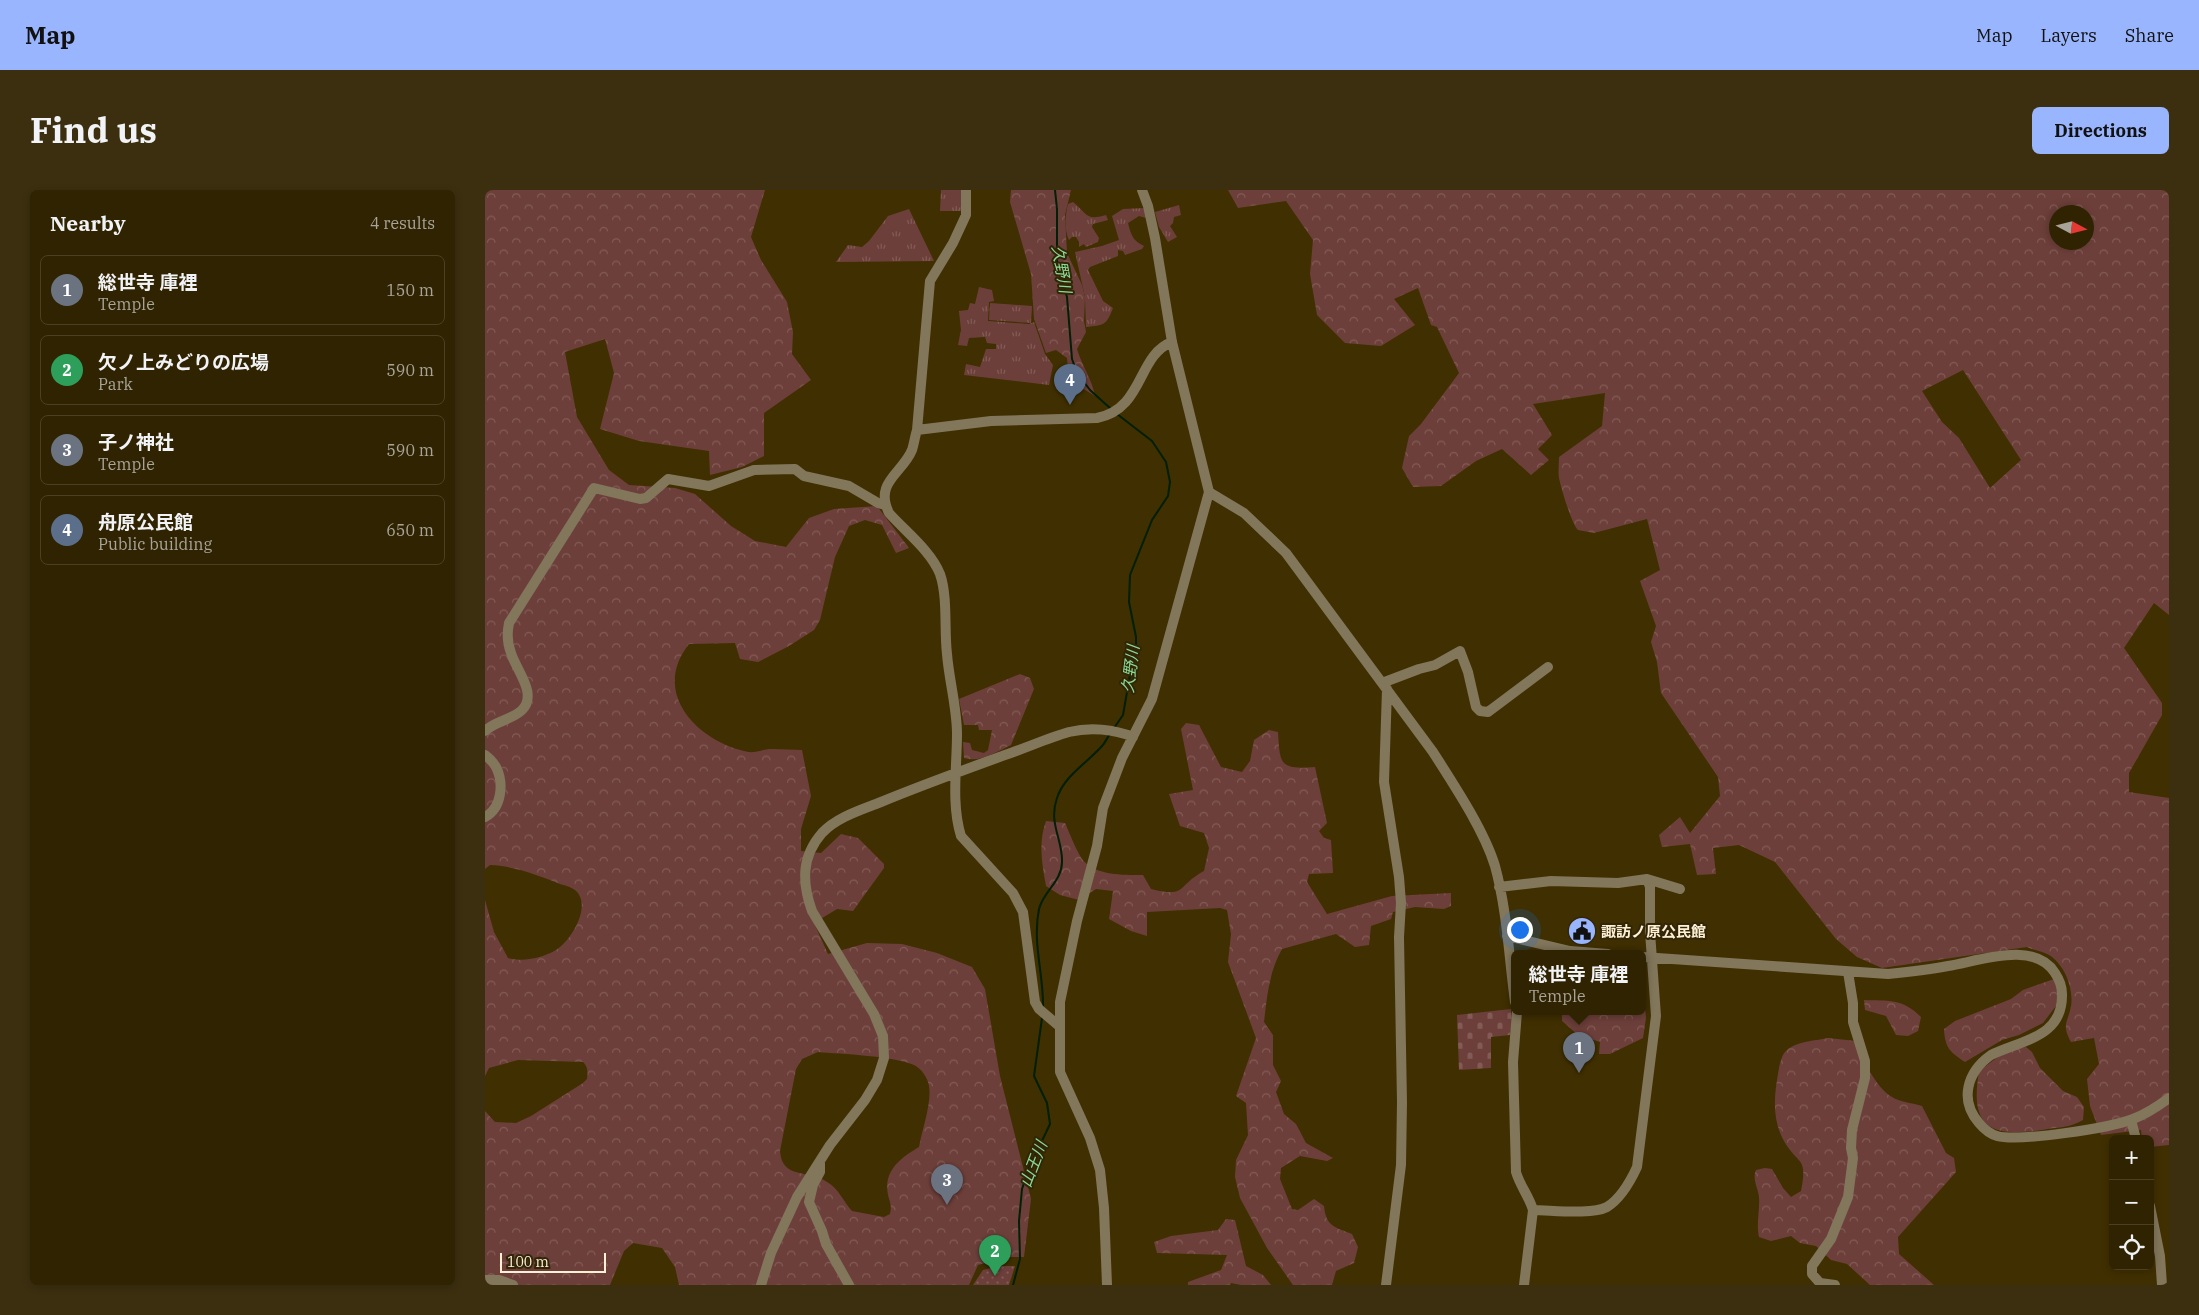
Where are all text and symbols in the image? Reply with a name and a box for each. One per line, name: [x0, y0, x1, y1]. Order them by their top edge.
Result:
text: Map: [25, 19, 75, 51]
text: Map: [1976, 24, 2013, 47]
text: Layers: [2041, 24, 2097, 47]
text: Share: [2125, 24, 2174, 47]
text: Find us: [30, 107, 157, 153]
button: Directions: [2032, 107, 2169, 154]
north arrow: [2049, 205, 2094, 250]
text: Nearby: [50, 209, 126, 237]
text: 4 results: [370, 213, 435, 233]
water label: 久野川: [1048, 244, 1076, 296]
text: 総世寺 庫裡: [98, 270, 197, 294]
text: 1: [62, 280, 72, 300]
text: 150 m: [386, 280, 434, 300]
text: Temple: [98, 294, 155, 314]
text: 欠ノ上みどりの広場: [98, 350, 269, 374]
text: 2: [62, 360, 72, 380]
text: 590 m: [386, 360, 434, 380]
pin: 4: [1054, 364, 1086, 405]
text: Park: [98, 374, 133, 394]
text: 子ノ神社: [98, 430, 174, 454]
text: 3: [62, 440, 72, 460]
text: 590 m: [386, 440, 434, 460]
text: Temple: [98, 454, 155, 474]
text: 舟原公民館: [98, 510, 193, 534]
text: 4: [62, 520, 72, 540]
text: 650 m: [386, 520, 434, 540]
text: Public building: [98, 534, 212, 554]
water label: 久野川: [1117, 642, 1143, 694]
public building icon: 諏訪ノ原公民館: [1567, 916, 1597, 946]
your location: [1507, 917, 1533, 943]
place label: 諏訪ノ原公民館: [1601, 922, 1706, 941]
popup: [1511, 950, 1646, 1015]
text: 総世寺 庫裡: [1529, 962, 1628, 986]
text: Temple: [1529, 986, 1586, 1006]
pin: 1: [1563, 1032, 1595, 1073]
map controls: [2109, 1135, 2154, 1270]
button: +: [2109, 1135, 2154, 1180]
water label: 山王川: [1015, 1136, 1052, 1190]
pin: 3: [931, 1164, 963, 1205]
button: −: [2109, 1180, 2154, 1225]
button: locate: [2109, 1225, 2154, 1270]
pin: 2: [979, 1235, 1011, 1276]
scale bar: [500, 1250, 606, 1273]
text: 100 m: [507, 1253, 549, 1271]

